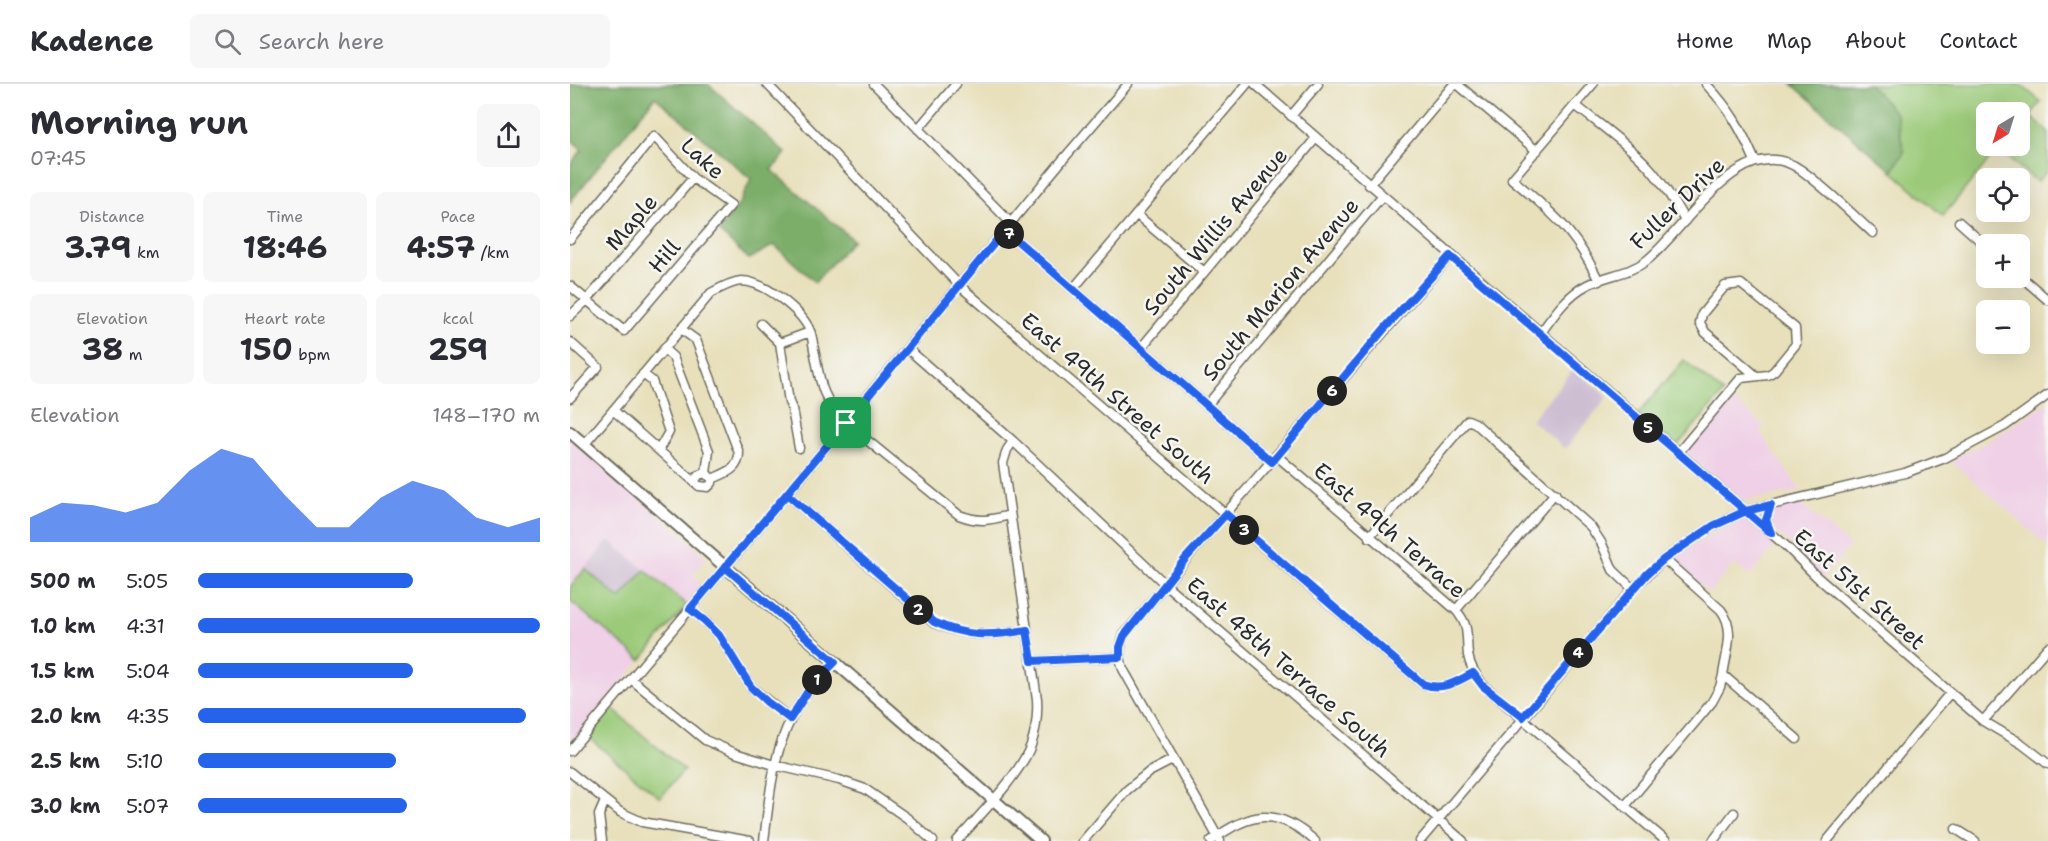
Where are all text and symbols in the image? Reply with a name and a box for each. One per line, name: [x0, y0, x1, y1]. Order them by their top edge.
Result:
search box: [190, 14, 610, 68]
text: Kadence: [30, 22, 154, 60]
icon: search: [211, 25, 244, 58]
text: Search here: [259, 27, 385, 56]
text: Home: [1676, 27, 1734, 55]
text: Map: [1767, 27, 1812, 55]
text: About: [1845, 27, 1906, 55]
text: Contact: [1939, 27, 2018, 55]
text: Morning run: [30, 100, 248, 145]
north arrow: [1976, 102, 2030, 156]
map controls: [1976, 102, 2030, 354]
button: share: [477, 104, 540, 167]
street label: Lake: [674, 131, 731, 186]
street label: South Willis Avenue: [1137, 141, 1294, 321]
text: 07:45: [30, 145, 86, 171]
street label: Fuller Drive: [1624, 151, 1731, 256]
button: locate: [1976, 168, 2030, 222]
street label: Maple: [599, 188, 664, 257]
street label: South Marion Avenue: [1195, 192, 1365, 387]
text: Distance: [79, 206, 145, 227]
text: Time: [267, 206, 303, 227]
text: Pace: [440, 206, 476, 227]
pin: 7: [994, 219, 1024, 249]
text: 7: [1003, 223, 1015, 244]
text: 3.79: [64, 227, 132, 268]
text: 18:46: [243, 227, 327, 268]
text: 4:57: [407, 227, 475, 268]
street label: Hill: [642, 233, 687, 279]
button: +: [1976, 234, 2030, 288]
text: km: [132, 242, 160, 263]
text: /km: [475, 242, 509, 263]
button: −: [1976, 300, 2030, 354]
street label: East 49th Street South: [1015, 306, 1221, 491]
text: Elevation: [76, 308, 148, 329]
text: Heart rate: [244, 308, 326, 329]
text: kcal: [442, 308, 474, 329]
text: 38: [81, 329, 123, 370]
text: 150: [240, 329, 293, 370]
text: 259: [428, 329, 488, 370]
text: m: [123, 344, 143, 365]
text: bpm: [293, 344, 330, 365]
pin: 6: [1317, 376, 1347, 406]
text: 6: [1326, 380, 1338, 401]
pin: [820, 397, 871, 448]
text: Elevation: [30, 402, 120, 428]
text: 148–170 m: [432, 402, 540, 428]
icon: arrive: [829, 406, 862, 439]
pin: 5: [1633, 413, 1663, 443]
text: 5: [1643, 417, 1653, 438]
street label: East 49th Terrace: [1307, 456, 1472, 605]
pin: 3: [1229, 515, 1259, 545]
text: 3: [1238, 519, 1250, 540]
street label: East 51st Street: [1788, 522, 1932, 656]
text: 500 m: [30, 568, 96, 594]
text: 5:05: [126, 568, 168, 594]
street label: East 48th Terrace South: [1180, 571, 1397, 764]
pin: 2: [903, 595, 933, 625]
text: 2: [912, 599, 924, 620]
text: 1.0 km: [30, 613, 95, 639]
text: 4:31: [126, 613, 165, 639]
pin: 4: [1563, 638, 1593, 668]
text: 4: [1572, 642, 1584, 663]
text: 1.5 km: [30, 658, 94, 684]
text: 5:04: [126, 658, 170, 684]
pin: 1: [802, 665, 832, 695]
text: 1: [813, 669, 821, 690]
text: 2.0 km: [30, 703, 101, 729]
text: 4:35: [126, 703, 169, 729]
text: 2.5 km: [30, 748, 100, 774]
text: 5:10: [126, 748, 163, 774]
text: 3.0 km: [30, 793, 101, 819]
text: 5:07: [126, 793, 169, 819]

